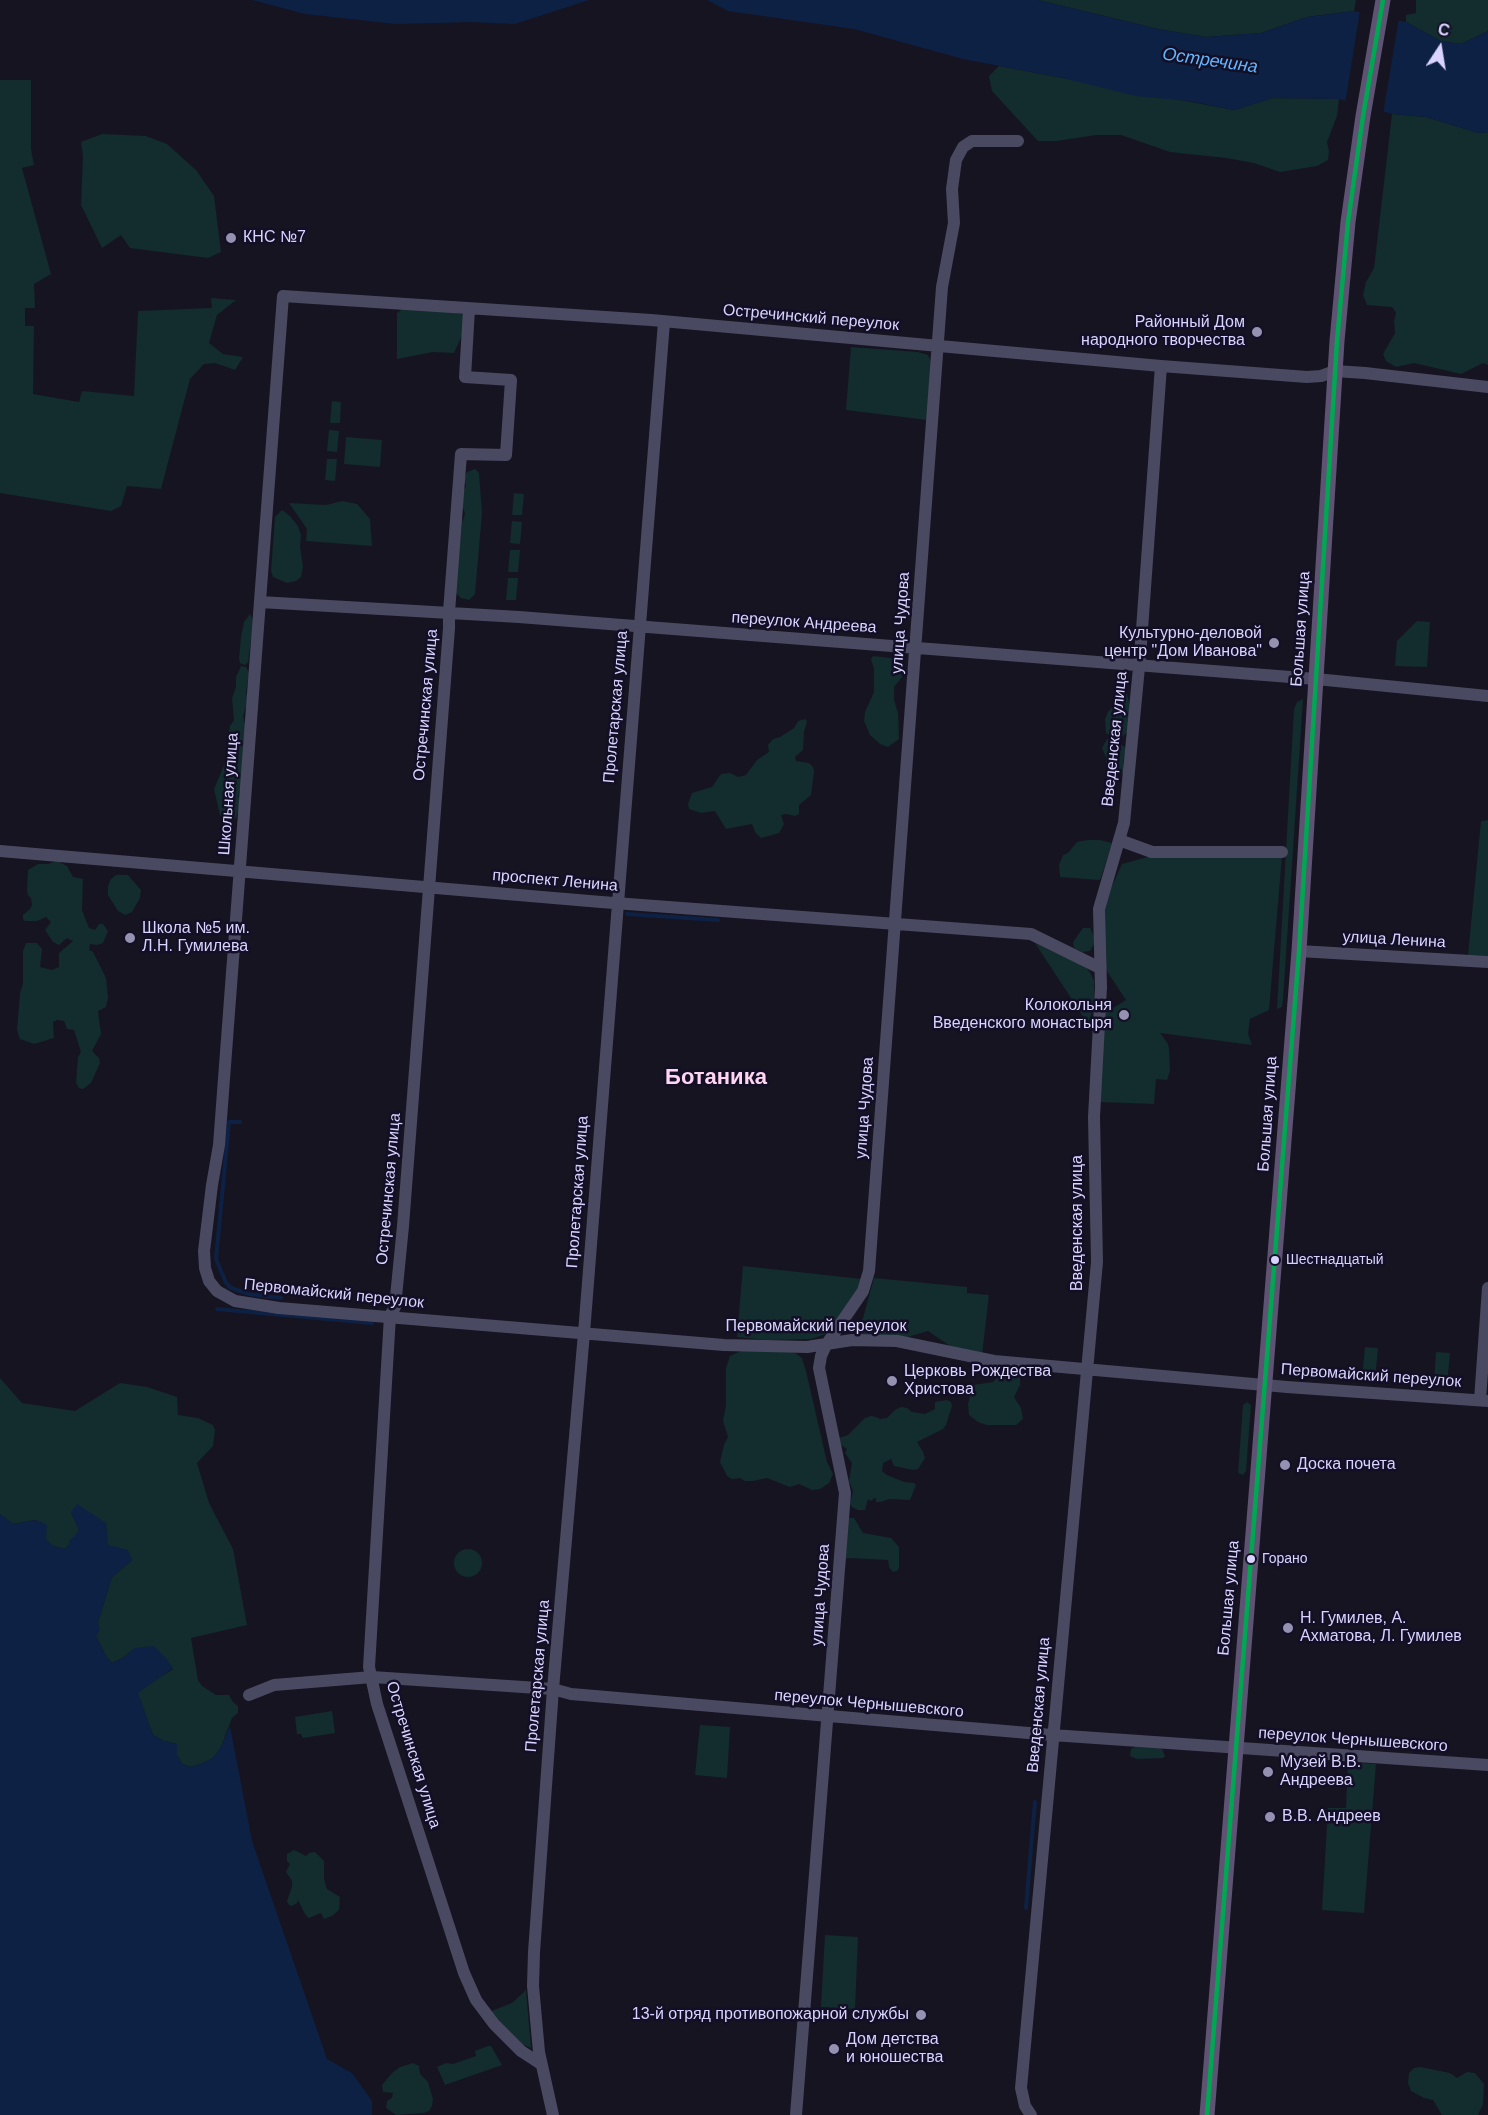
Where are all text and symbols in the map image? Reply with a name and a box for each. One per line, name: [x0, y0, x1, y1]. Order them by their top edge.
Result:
north arrow: [1410, 18, 1470, 78]
text: С: [1436, 20, 1451, 39]
water label: Остречина: [1161, 44, 1259, 78]
place label: КНС №7: [243, 228, 306, 248]
marker: КНС №7: [224, 231, 238, 245]
street label: Остречинский переулок: [722, 301, 900, 335]
place label: Районный Дом народного творчества: [1081, 313, 1245, 351]
marker: Районный Дом народного творчества: [1250, 325, 1264, 339]
street label: улица Чудова: [888, 571, 914, 675]
street label: Большая улица: [1287, 571, 1315, 687]
street label: переулок Андреева: [731, 608, 877, 638]
place label: Культурно-деловой центр "Дом Иванова": [1104, 624, 1262, 662]
street label: Остречинская улица: [410, 628, 442, 782]
street label: Пролетарская улица: [600, 630, 632, 784]
marker: Культурно-деловой центр "Дом Иванова": [1267, 636, 1281, 650]
street label: Введенская улица: [1098, 670, 1132, 808]
street label: Школьная улица: [215, 732, 243, 856]
street label: проспект Ленина: [491, 866, 619, 896]
place label: Школа №5 им. Л.Н. Гумилева: [142, 919, 250, 957]
street label: улица Ленина: [1342, 928, 1446, 952]
marker: Школа №5 им. Л.Н. Гумилева: [123, 931, 137, 945]
place label: Колокольня Введенского монастыря: [933, 996, 1112, 1034]
marker: Колокольня Введенского монастыря: [1117, 1008, 1131, 1022]
street label: улица Чудова: [852, 1056, 878, 1160]
street label: Большая улица: [1254, 1056, 1282, 1172]
district label: Ботаника: [665, 1065, 767, 1091]
street label: Остречинская улица: [373, 1112, 405, 1266]
street label: Пролетарская улица: [563, 1115, 593, 1269]
street label: Введенская улица: [1068, 1155, 1088, 1291]
place label: Шестнадцатый: [1286, 1252, 1384, 1268]
marker: Шестнадцатый: [1269, 1254, 1281, 1266]
street label: Первомайский переулок: [243, 1275, 425, 1313]
street label: Первомайский переулок: [726, 1317, 906, 1337]
street label: Первомайский переулок: [1280, 1360, 1462, 1392]
place label: Церковь Рождества Христова: [904, 1362, 1051, 1400]
marker: Церковь Рождества Христова: [885, 1374, 899, 1388]
place label: Доска почета: [1297, 1455, 1396, 1475]
marker: Доска почета: [1278, 1458, 1292, 1472]
street label: Большая улица: [1214, 1540, 1244, 1656]
street label: улица Чудова: [808, 1543, 834, 1647]
place label: Горано: [1262, 1551, 1308, 1567]
marker: Горано: [1245, 1553, 1257, 1565]
street label: Пролетарская улица: [522, 1599, 554, 1753]
place label: Н. Гумилев, А. Ахматова, Л. Гумилев: [1300, 1609, 1462, 1647]
marker: Н. Гумилев, А. Ахматова, Л. Гумилев: [1281, 1621, 1295, 1635]
street label: Введенская улица: [1024, 1636, 1054, 1774]
street label: Остречинская улица: [382, 1679, 444, 1831]
street label: переулок Чернышевского: [774, 1686, 964, 1722]
street label: переулок Чернышевского: [1258, 1724, 1448, 1756]
place label: Музей В.В. Андреева: [1280, 1753, 1361, 1791]
marker: Музей В.В. Андреева: [1261, 1765, 1275, 1779]
place label: В.В. Андреев: [1282, 1807, 1381, 1827]
marker: В.В. Андреев: [1263, 1810, 1277, 1824]
place label: 13-й отряд противопожарной службы: [632, 2005, 909, 2025]
marker: 13-й отряд противопожарной службы: [914, 2008, 928, 2022]
place label: Дом детства и юношества: [846, 2030, 943, 2068]
marker: Дом детства и юношества: [827, 2042, 841, 2056]

